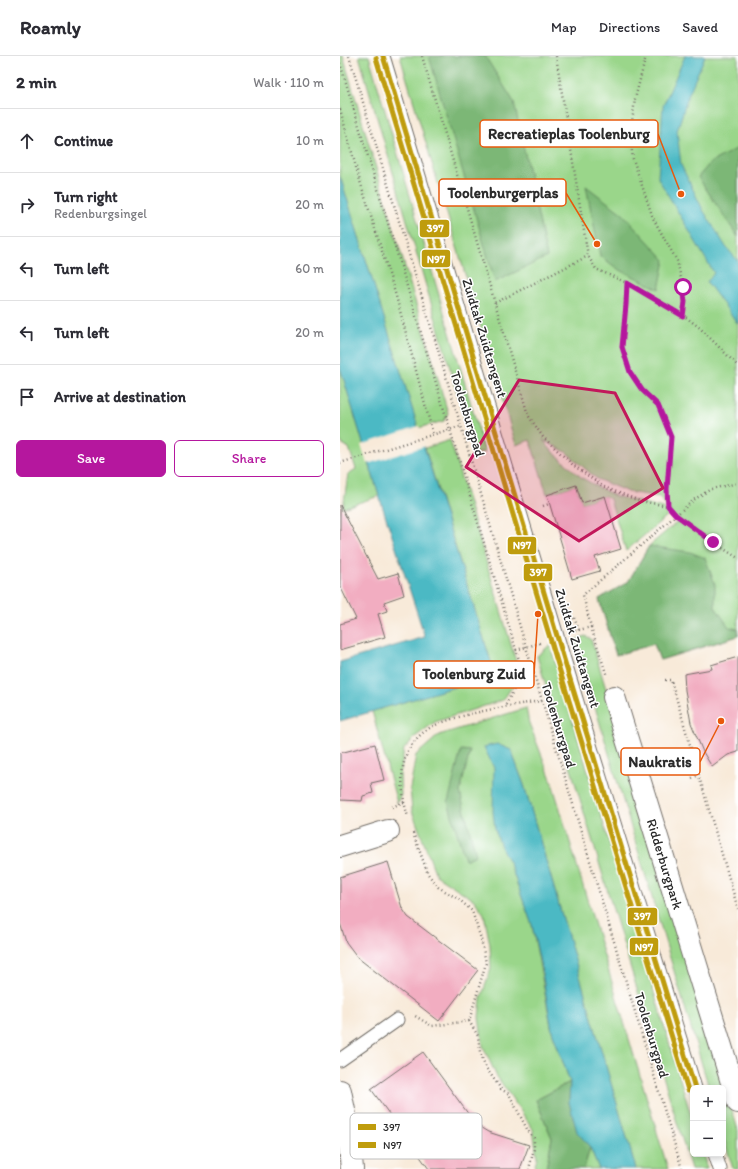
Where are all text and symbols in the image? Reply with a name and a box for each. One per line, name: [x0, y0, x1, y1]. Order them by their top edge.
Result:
text: Roamly: [20, 16, 81, 39]
text: Map: [551, 19, 577, 36]
text: Directions: [599, 19, 660, 36]
text: Saved: [682, 19, 718, 36]
text: 2 min: [16, 72, 56, 92]
text: Walk · 110 m: [253, 75, 324, 90]
callout: Recreatieplas Toolenburg: [480, 120, 658, 147]
text: Recreatieplas Toolenburg: [488, 125, 650, 144]
icon: ahead: [16, 130, 38, 152]
text: Continue: [54, 132, 113, 150]
text: 10 m: [296, 133, 324, 148]
callout: Toolenburgerplas: [439, 179, 566, 206]
text: Toolenburgerplas: [446, 184, 559, 203]
text: Turn right: [54, 188, 118, 206]
icon: right: [16, 194, 38, 216]
text: 20 m: [295, 197, 324, 212]
text: Redenburgsingel: [54, 206, 147, 221]
line badge: 397: [419, 219, 450, 238]
text: 397: [426, 222, 444, 235]
line badge: N97: [421, 249, 451, 268]
text: N97: [427, 253, 446, 266]
icon: left: [16, 258, 38, 280]
text: Turn left: [54, 260, 109, 278]
text: 60 m: [295, 261, 324, 276]
street label: Zuidtak Zuidtangent: [458, 276, 511, 400]
route start: [674, 278, 692, 296]
icon: left: [16, 322, 38, 344]
text: Turn left: [54, 324, 109, 342]
text: 20 m: [295, 325, 324, 340]
street label: Toolenburgpad: [446, 369, 489, 459]
icon: arrive: [16, 386, 38, 408]
text: Arrive at destination: [54, 388, 186, 406]
button: Save: [16, 440, 166, 477]
button: Share: [174, 440, 324, 477]
route end: [704, 533, 722, 551]
line badge: N97: [507, 536, 537, 555]
text: N97: [513, 539, 532, 552]
line badge: 397: [523, 563, 553, 582]
text: 397: [529, 566, 547, 579]
street label: Zuidtak Zuidtangent: [551, 586, 604, 710]
callout: Toolenburg Zuid: [414, 661, 534, 688]
text: Toolenburg Zuid: [421, 665, 527, 684]
street label: Toolenburgpad: [537, 680, 580, 770]
callout: Naukratis: [621, 748, 700, 775]
text: Naukratis: [628, 753, 692, 771]
street label: Ridderburgpark: [643, 817, 687, 912]
line badge: 397: [627, 907, 658, 926]
text: 397: [633, 910, 651, 923]
line badge: N97: [629, 937, 659, 956]
text: N97: [635, 941, 654, 954]
street label: Toolenburgpad: [630, 990, 673, 1080]
map controls: [690, 1085, 726, 1157]
button: +: [690, 1085, 726, 1121]
legend: [350, 1113, 482, 1159]
text: 397: [383, 1121, 401, 1134]
button: −: [690, 1121, 726, 1157]
text: N97: [383, 1139, 402, 1152]

